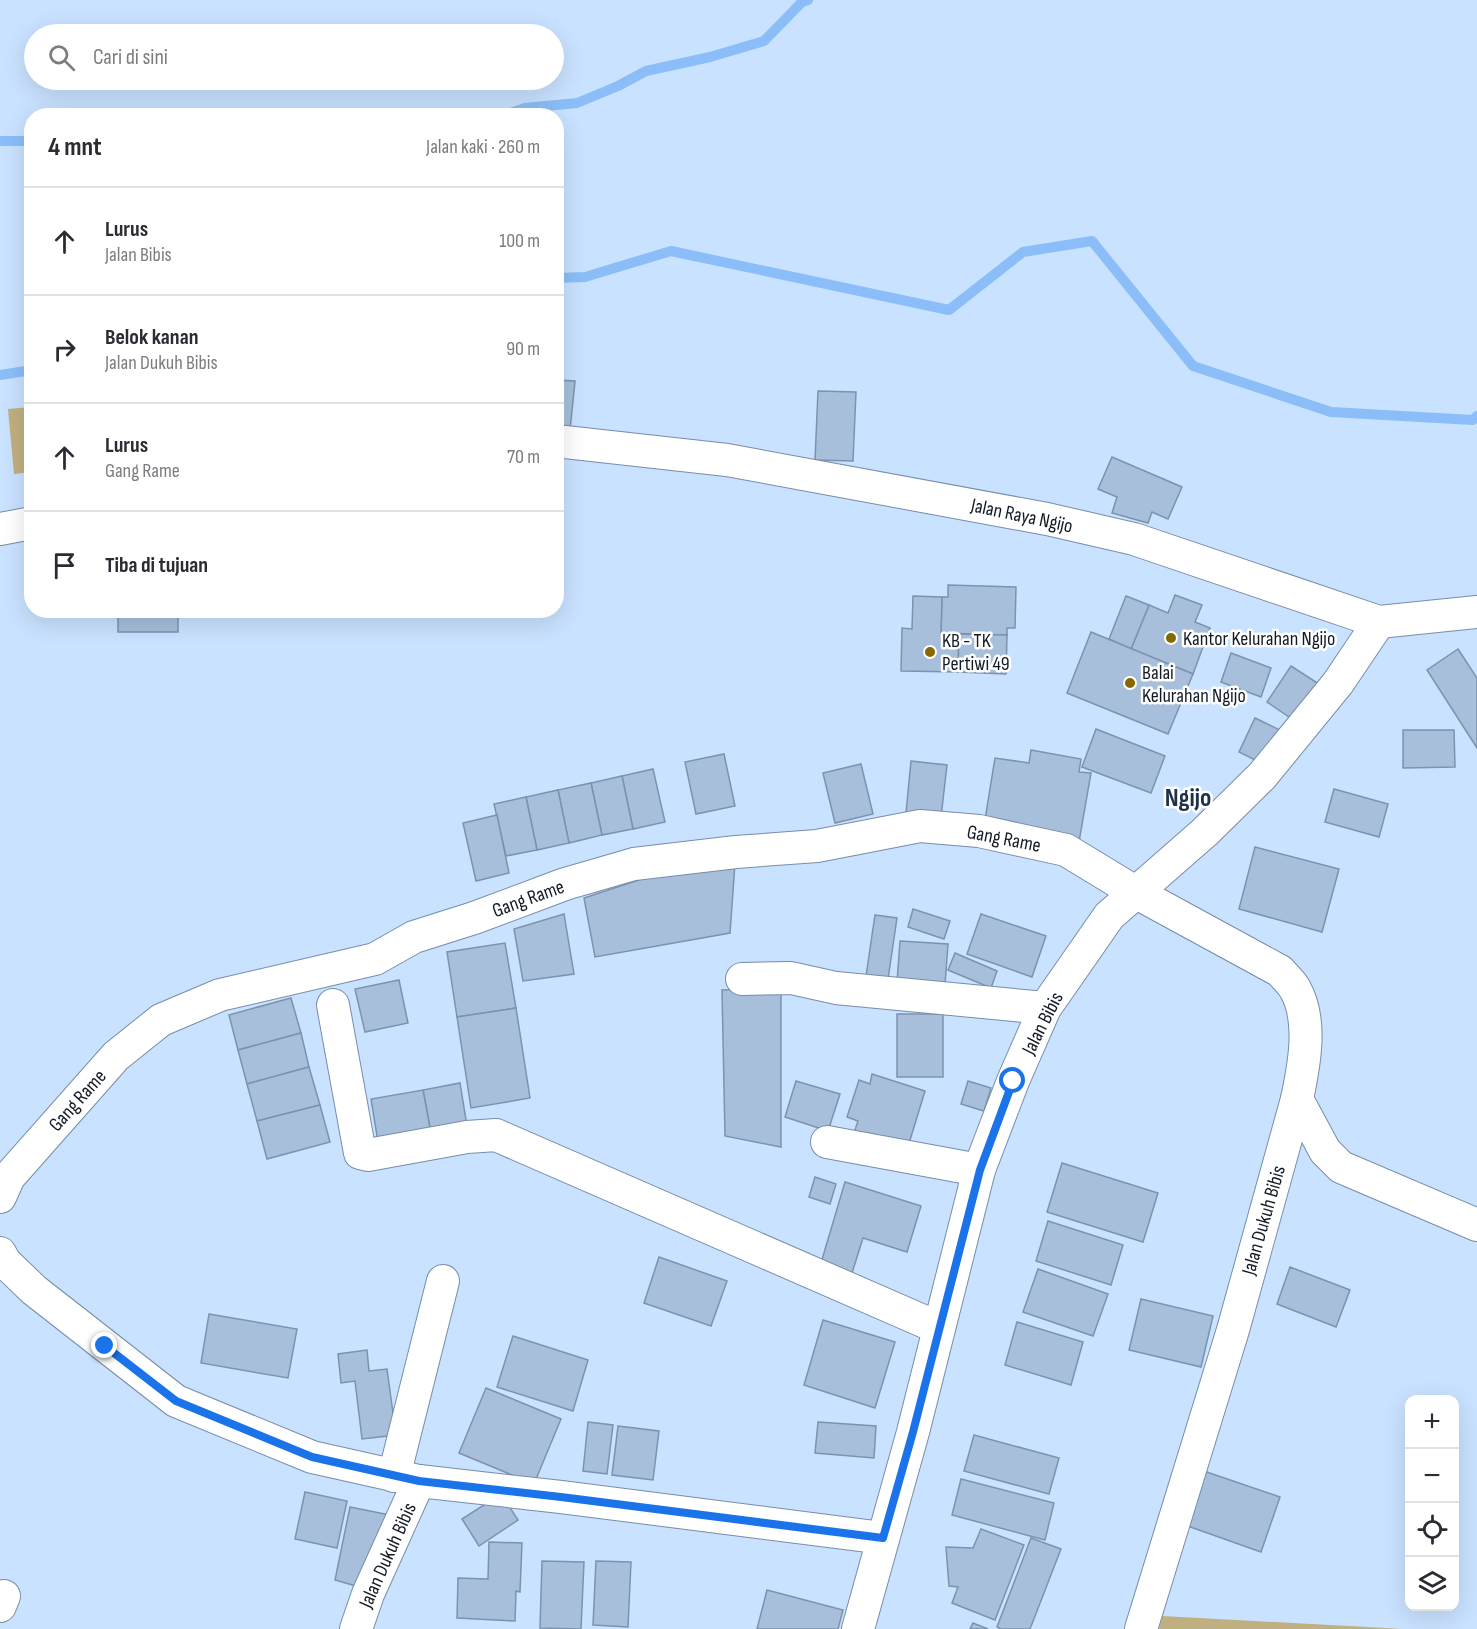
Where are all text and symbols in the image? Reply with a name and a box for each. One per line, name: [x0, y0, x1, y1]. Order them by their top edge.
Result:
search box: [24, 24, 564, 90]
icon: search: [45, 41, 78, 74]
text: Cari di sini: [93, 44, 168, 71]
text: 4 mnt: [48, 132, 102, 163]
text: Jalan kaki · 260 m: [426, 135, 540, 159]
text: Lurus: [105, 216, 148, 243]
icon: ahead: [48, 225, 81, 258]
text: 100 m: [499, 229, 540, 253]
text: Jalan Bibis: [105, 243, 172, 267]
text: Belok kanan: [105, 324, 198, 351]
icon: right: [48, 333, 81, 366]
text: 90 m: [506, 337, 540, 361]
text: Jalan Dukuh Bibis: [105, 351, 218, 375]
text: Lurus: [105, 432, 148, 459]
icon: ahead: [48, 441, 81, 474]
text: 70 m: [507, 445, 540, 469]
text: Gang Rame: [105, 459, 180, 483]
street label: Jalan Raya Ngijo: [968, 493, 1075, 538]
icon: arrive: [48, 549, 81, 582]
text: Tiba di tujuan: [105, 552, 208, 579]
place label: Kantor Kelurahan Ngijo: [1183, 627, 1335, 651]
place label: KB - TK Pertiwi 49: [942, 629, 1010, 676]
marker: Kantor Kelurahan Ngijo: [1164, 631, 1178, 645]
marker: KB - TK Pertiwi 49: [923, 645, 937, 659]
place label: Balai Kelurahan Ngijo: [1142, 661, 1246, 708]
marker: Balai Kelurahan Ngijo: [1123, 676, 1137, 690]
district label: Ngijo: [1165, 783, 1211, 814]
street label: Gang Rame: [965, 820, 1043, 858]
street label: Gang Rame: [489, 875, 568, 923]
street label: Jalan Bibis: [1017, 988, 1069, 1060]
street label: Gang Rame: [44, 1065, 112, 1137]
route start: [999, 1067, 1025, 1093]
street label: Jalan Dukuh Bibis: [1237, 1163, 1291, 1279]
route end: [91, 1332, 117, 1358]
map controls: [1405, 1395, 1459, 1611]
button: +: [1405, 1395, 1459, 1449]
button: −: [1405, 1449, 1459, 1503]
street label: Jalan Dukuh Bibis: [354, 1499, 422, 1613]
button: locate: [1405, 1503, 1459, 1557]
button: layers: [1405, 1557, 1459, 1611]

